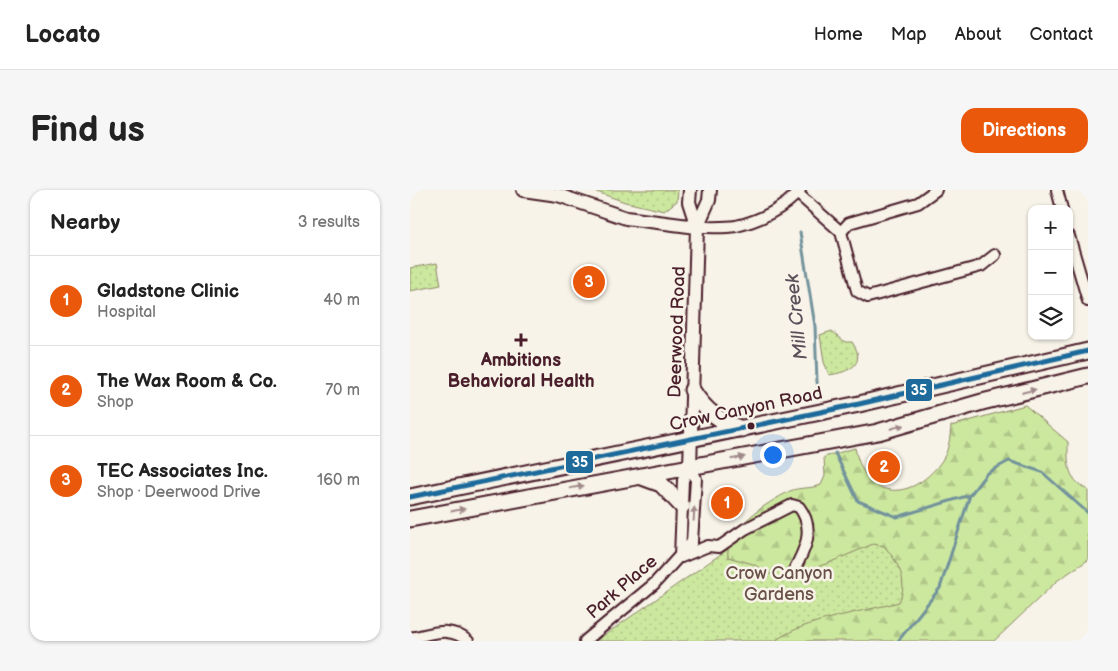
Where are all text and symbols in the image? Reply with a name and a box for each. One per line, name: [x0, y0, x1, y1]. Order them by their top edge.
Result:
text: Locato: [25, 20, 100, 49]
text: Home: [814, 24, 863, 45]
text: Map: [891, 24, 927, 45]
text: About: [955, 24, 1002, 45]
text: Contact: [1030, 24, 1093, 45]
button: Directions: [961, 108, 1088, 153]
text: Find us: [30, 109, 145, 152]
map controls: [1028, 205, 1073, 340]
button: +: [1028, 205, 1073, 250]
text: Nearby: [50, 210, 120, 235]
text: 3 results: [298, 213, 360, 232]
button: −: [1028, 250, 1073, 295]
pin: 3: [573, 263, 605, 301]
street label: Deerwood Road: [664, 266, 690, 398]
water label: Mill Creek: [781, 272, 813, 361]
text: Gladstone Clinic: [97, 280, 239, 303]
text: 1: [63, 291, 69, 310]
text: 40 m: [323, 291, 360, 310]
button: layers: [1028, 295, 1073, 340]
text: Hospital: [97, 303, 156, 322]
marker: Ambitions Behavioral Health: [514, 333, 528, 347]
place label: Ambitions Behavioral Health: [447, 350, 595, 392]
text: The Wax Room & Co.: [97, 370, 277, 393]
line badge: 35: [905, 378, 933, 402]
text: 2: [61, 381, 71, 400]
text: 70 m: [325, 381, 360, 400]
text: 35: [911, 382, 927, 399]
street label: Crow Canyon Road: [668, 383, 824, 435]
one-way arrow: [1021, 386, 1036, 394]
text: Shop: [97, 393, 134, 412]
unlabelled marker: [746, 421, 756, 431]
one-way arrow: [889, 422, 904, 430]
your location: [760, 442, 786, 468]
pin: 2: [868, 448, 900, 486]
line badge: 35: [565, 450, 594, 474]
text: 35: [572, 454, 588, 471]
one-way arrow: [730, 454, 746, 462]
text: TEC Associates Inc.: [97, 460, 268, 483]
text: 3: [61, 471, 71, 490]
text: 160 m: [317, 471, 360, 490]
text: Shop · Deerwood Drive: [97, 483, 260, 502]
one-way arrow: [569, 483, 585, 491]
pin: 1: [711, 484, 743, 522]
one-way arrow: [450, 505, 466, 513]
one-way arrow: [690, 505, 698, 521]
street label: Park Place: [582, 550, 662, 623]
park label: Crow Canyon Gardens: [725, 563, 833, 605]

